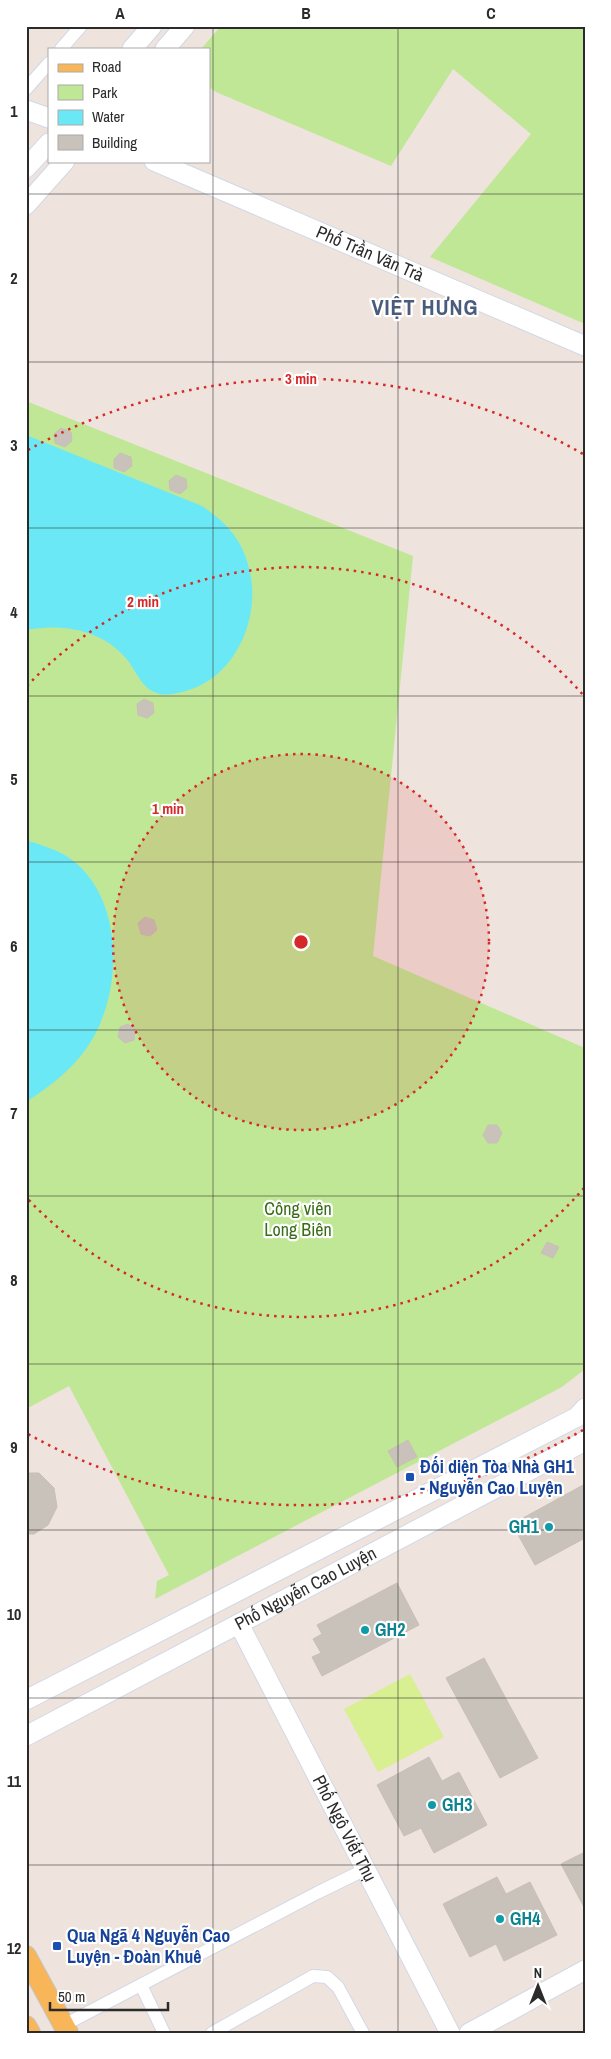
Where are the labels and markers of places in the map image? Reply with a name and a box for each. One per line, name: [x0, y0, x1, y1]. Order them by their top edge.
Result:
centre of rings: [292, 933, 310, 951]
place label: Đối diện Tòa Nhà GH1 - Nguyễn Cao Luyện: [420, 1454, 575, 1500]
marker: Đối diện Tòa Nhà GH1 - Nguyễn Cao Luyện: [404, 1471, 416, 1483]
place label: GH1: [509, 1514, 540, 1539]
marker: GH1: [543, 1521, 555, 1533]
place label: GH2: [375, 1617, 405, 1642]
marker: GH2: [359, 1624, 371, 1636]
place label: GH3: [442, 1792, 472, 1817]
marker: GH3: [426, 1799, 438, 1811]
place label: GH4: [510, 1906, 541, 1931]
marker: GH4: [494, 1913, 506, 1925]
place label: Qua Ngã 4 Nguyễn Cao Luyện - Đoàn Khuê: [67, 1923, 230, 1969]
marker: Qua Ngã 4 Nguyễn Cao Luyện - Đoàn Khuê: [51, 1940, 63, 1952]

